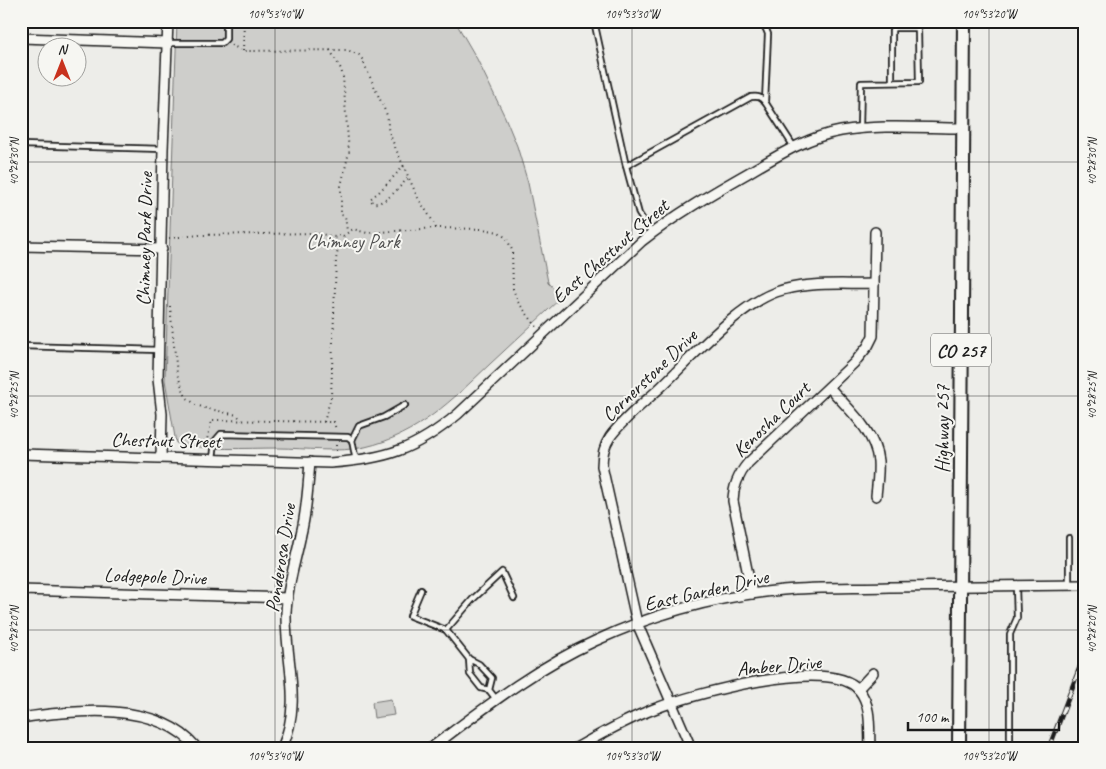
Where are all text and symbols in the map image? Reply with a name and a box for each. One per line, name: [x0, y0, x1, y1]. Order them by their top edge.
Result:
text: 104°53'40"W: [248, 6, 304, 22]
text: 104°53'30"W: [605, 6, 661, 22]
text: 104°53'20"W: [962, 6, 1018, 22]
north arrow: [38, 38, 88, 88]
text: N: [58, 41, 69, 58]
text: 40°28'30"N: [6, 137, 22, 186]
text: 40°28'30"N: [1084, 137, 1100, 186]
street label: Chimney Park Drive: [131, 171, 158, 306]
street label: East Chestnut Street: [547, 192, 676, 309]
park label: Chimney Park: [306, 229, 401, 254]
street label: Cornerstone Drive: [596, 323, 703, 427]
road number: CO 257: [931, 334, 991, 366]
text: 40°28'25"N: [6, 371, 22, 420]
text: 40°28'25"N: [1084, 371, 1100, 420]
street label: Kenosha Court: [727, 375, 817, 463]
street label: Highway 257: [930, 384, 955, 473]
street label: Chestnut Street: [111, 427, 223, 454]
street label: Ponderosa Drive: [260, 501, 302, 614]
street label: Lodgepole Drive: [104, 562, 208, 591]
street label: East Garden Drive: [642, 564, 772, 617]
text: 40°28'20"N: [6, 605, 22, 654]
text: 40°28'20"N: [1084, 605, 1100, 654]
street label: Amber Drive: [736, 649, 824, 682]
scale bar: [908, 699, 1060, 731]
text: 100 m: [916, 708, 950, 727]
text: 104°53'40"W: [248, 748, 304, 764]
text: 104°53'30"W: [605, 748, 661, 764]
text: 104°53'20"W: [962, 748, 1018, 764]

